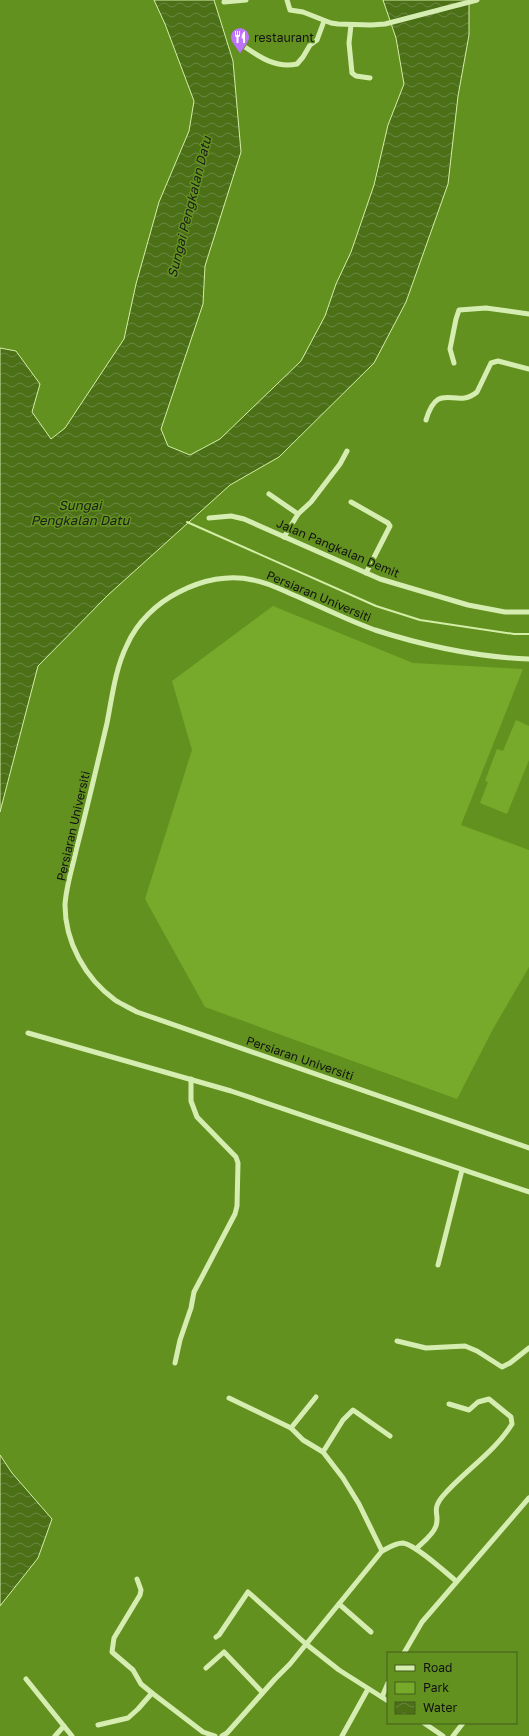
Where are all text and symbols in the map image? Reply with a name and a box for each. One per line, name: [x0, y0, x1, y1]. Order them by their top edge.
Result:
restaurant icon: restaurant: [229, 26, 251, 54]
place label: restaurant: [254, 30, 314, 45]
water label: Sungai Pengkalan Datu: [164, 134, 215, 279]
water label: Sungai Pengkalan Datu: [31, 497, 130, 528]
street label: Jalan Pangkalan Demit: [274, 515, 402, 581]
street label: Persiaran Universiti: [264, 567, 374, 625]
street label: Persiaran Universiti: [53, 769, 93, 883]
street label: Persiaran Universiti: [244, 1033, 356, 1083]
legend: [387, 1652, 517, 1724]
text: Road: [423, 1660, 452, 1675]
text: Park: [423, 1680, 449, 1695]
text: Water: [423, 1700, 457, 1715]

